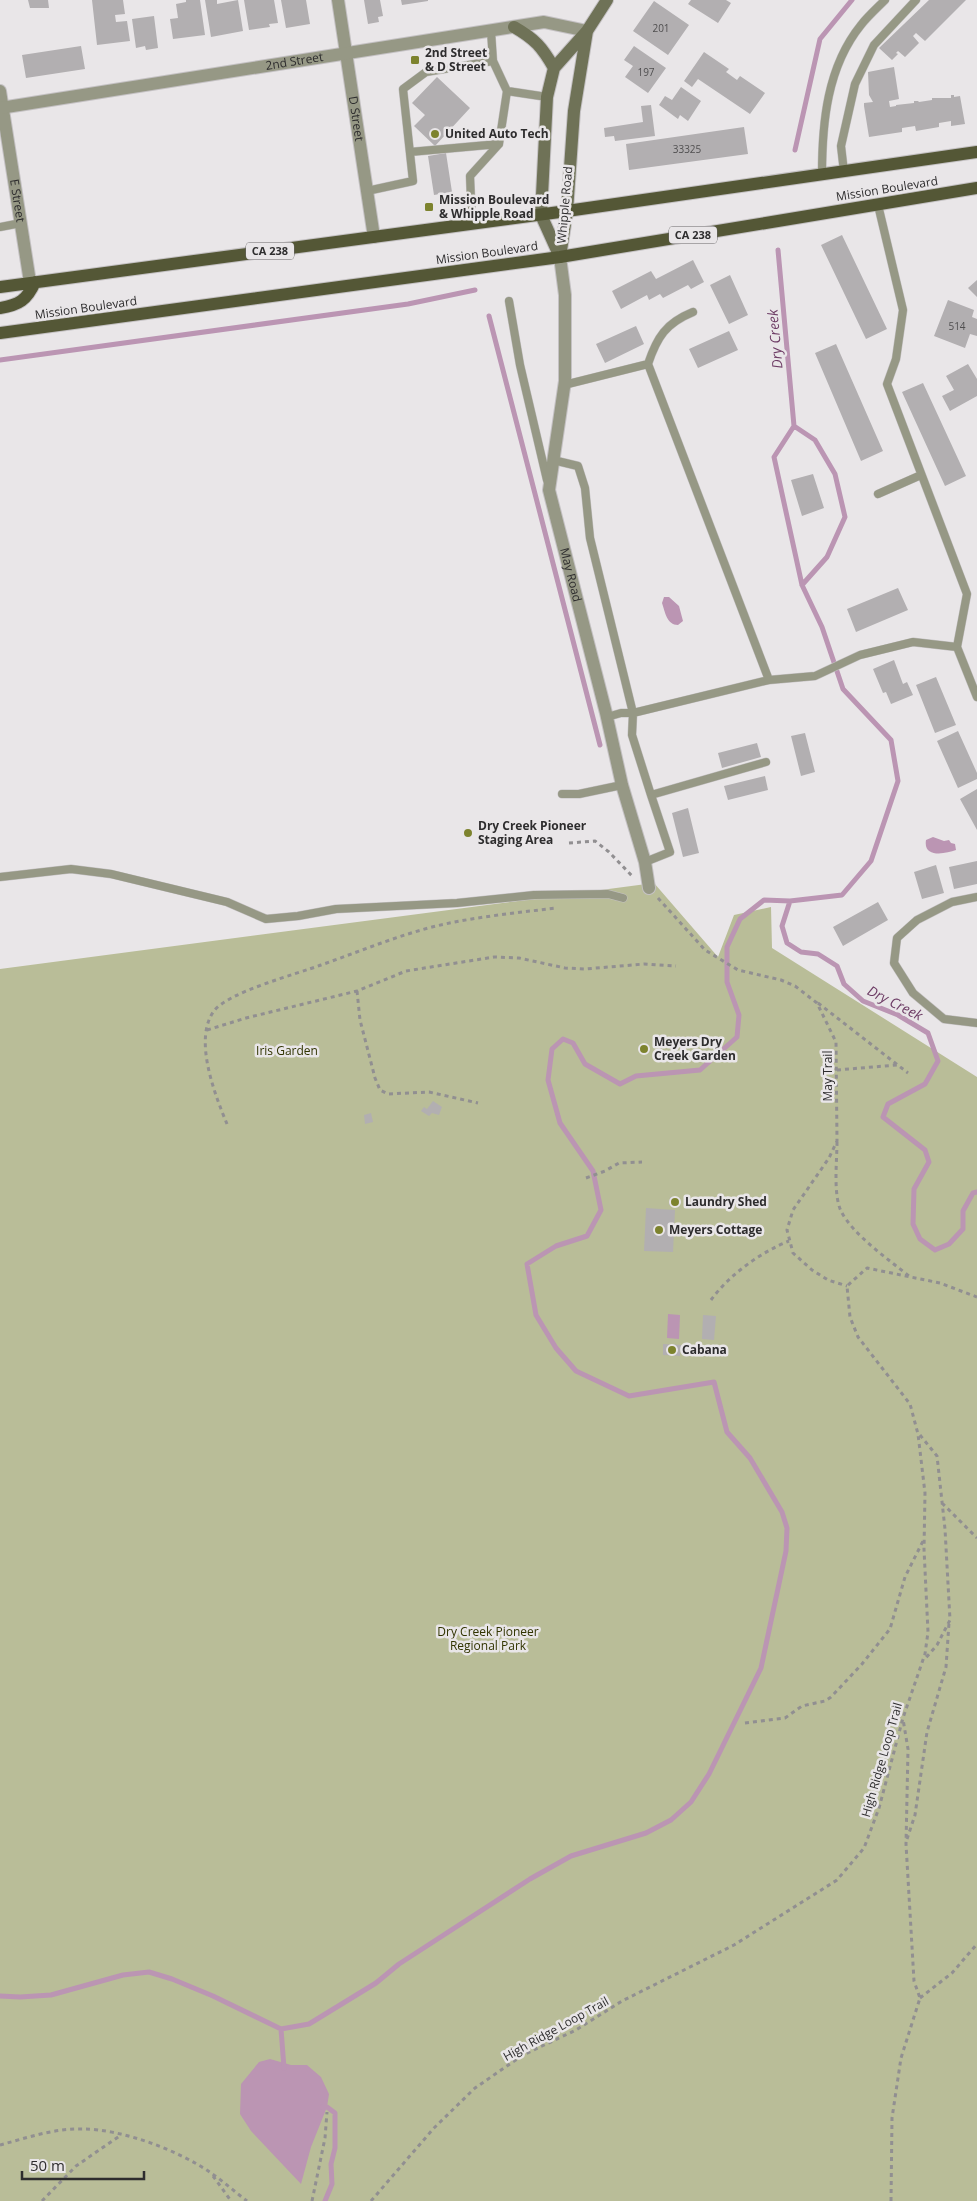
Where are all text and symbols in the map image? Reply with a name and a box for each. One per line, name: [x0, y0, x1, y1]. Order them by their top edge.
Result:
house number: 201: [652, 21, 670, 35]
place label: 2nd Street & D Street: [425, 44, 487, 75]
street label: 2nd Street: [264, 48, 324, 74]
marker: 2nd Street & D Street: [409, 54, 421, 66]
house number: 197: [637, 65, 655, 79]
street label: D Street: [345, 95, 368, 142]
place label: United Auto Tech: [445, 125, 549, 142]
marker: United Auto Tech: [429, 128, 441, 140]
house number: 33325: [673, 142, 702, 156]
street label: Whipple Road: [553, 166, 576, 244]
street label: Mission Boulevard: [835, 172, 939, 205]
street label: E Street: [6, 178, 29, 223]
place label: Mission Boulevard & Whipple Road: [439, 191, 549, 222]
marker: Mission Boulevard & Whipple Road: [423, 201, 435, 213]
road number: CA 238: [669, 226, 717, 244]
street label: Mission Boulevard: [435, 237, 539, 268]
road number: CA 238: [246, 242, 294, 260]
street label: Mission Boulevard: [34, 292, 138, 323]
water label: Dry Creek: [762, 307, 787, 370]
house number: 514: [948, 319, 966, 333]
street label: May Road: [556, 546, 586, 604]
place label: Dry Creek Pioneer Staging Area: [478, 817, 587, 848]
marker: Dry Creek Pioneer Staging Area: [462, 827, 474, 839]
water label: Dry Creek: [864, 981, 927, 1025]
place label: Meyers Dry Creek Garden: [654, 1033, 736, 1064]
park label: Iris Garden: [256, 1042, 318, 1059]
marker: Meyers Dry Creek Garden: [638, 1043, 650, 1055]
street label: May Trail: [819, 1051, 836, 1101]
place label: Laundry Shed: [685, 1193, 767, 1210]
marker: Laundry Shed: [669, 1196, 681, 1208]
place label: Meyers Cottage: [669, 1221, 762, 1238]
marker: Meyers Cottage: [653, 1224, 665, 1236]
place label: Cabana: [682, 1341, 727, 1358]
marker: Cabana: [666, 1344, 678, 1356]
park label: Dry Creek Pioneer Regional Park: [437, 1623, 539, 1654]
street label: High Ridge Loop Trail: [857, 1701, 906, 1819]
street label: High Ridge Loop Trail: [500, 1992, 612, 2065]
scale bar: [22, 2148, 145, 2180]
text: 50 m: [30, 2155, 65, 2175]

